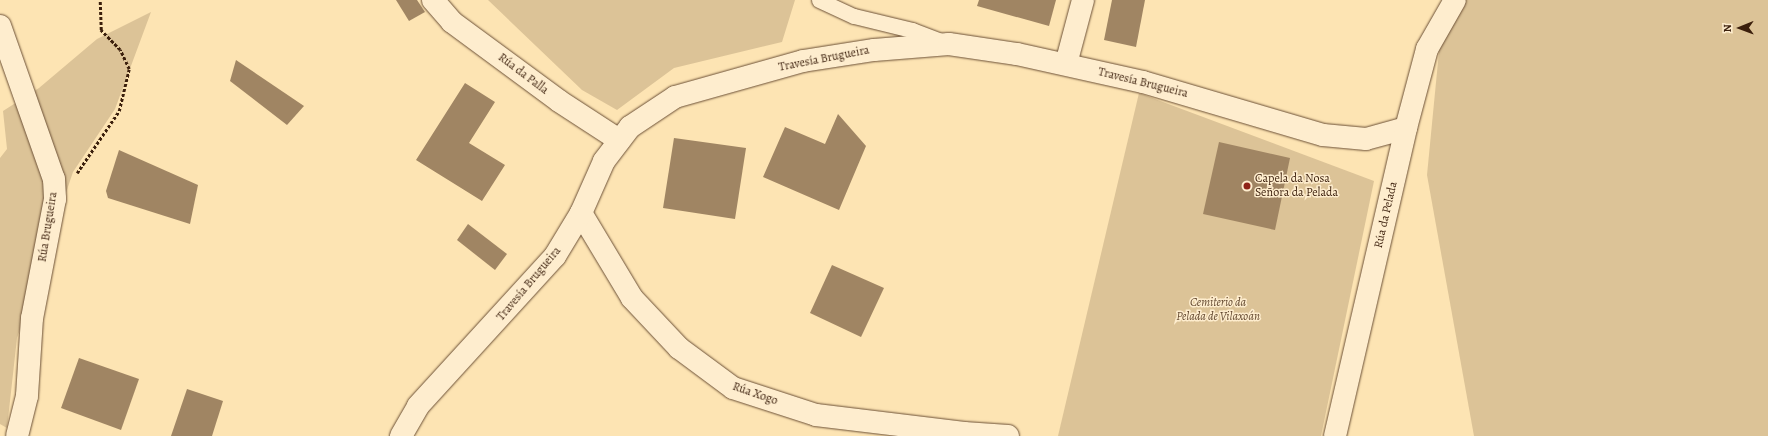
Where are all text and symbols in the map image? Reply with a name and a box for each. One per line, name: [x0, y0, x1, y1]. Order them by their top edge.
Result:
north arrow: [1720, 8, 1760, 48]
text: N: [1720, 24, 1735, 32]
street label: Travesía Brugueira: [777, 43, 871, 75]
street label: Rúa da Palla: [495, 50, 551, 98]
street label: Travesía Brugueira: [1097, 65, 1189, 101]
place label: Capela da Nosa Señora da Pelada: [1255, 172, 1338, 200]
street label: Rúa da Pelada: [1371, 180, 1401, 250]
marker: Capela da Nosa Señora da Pelada: [1242, 181, 1252, 191]
street label: Rúa Brugueira: [35, 191, 61, 263]
street label: Travesía Brugueira: [494, 244, 564, 324]
park label: Cemiterio da Pelada de Vilaxoán: [1176, 296, 1260, 324]
street label: Rúa Xogo: [730, 380, 780, 408]

